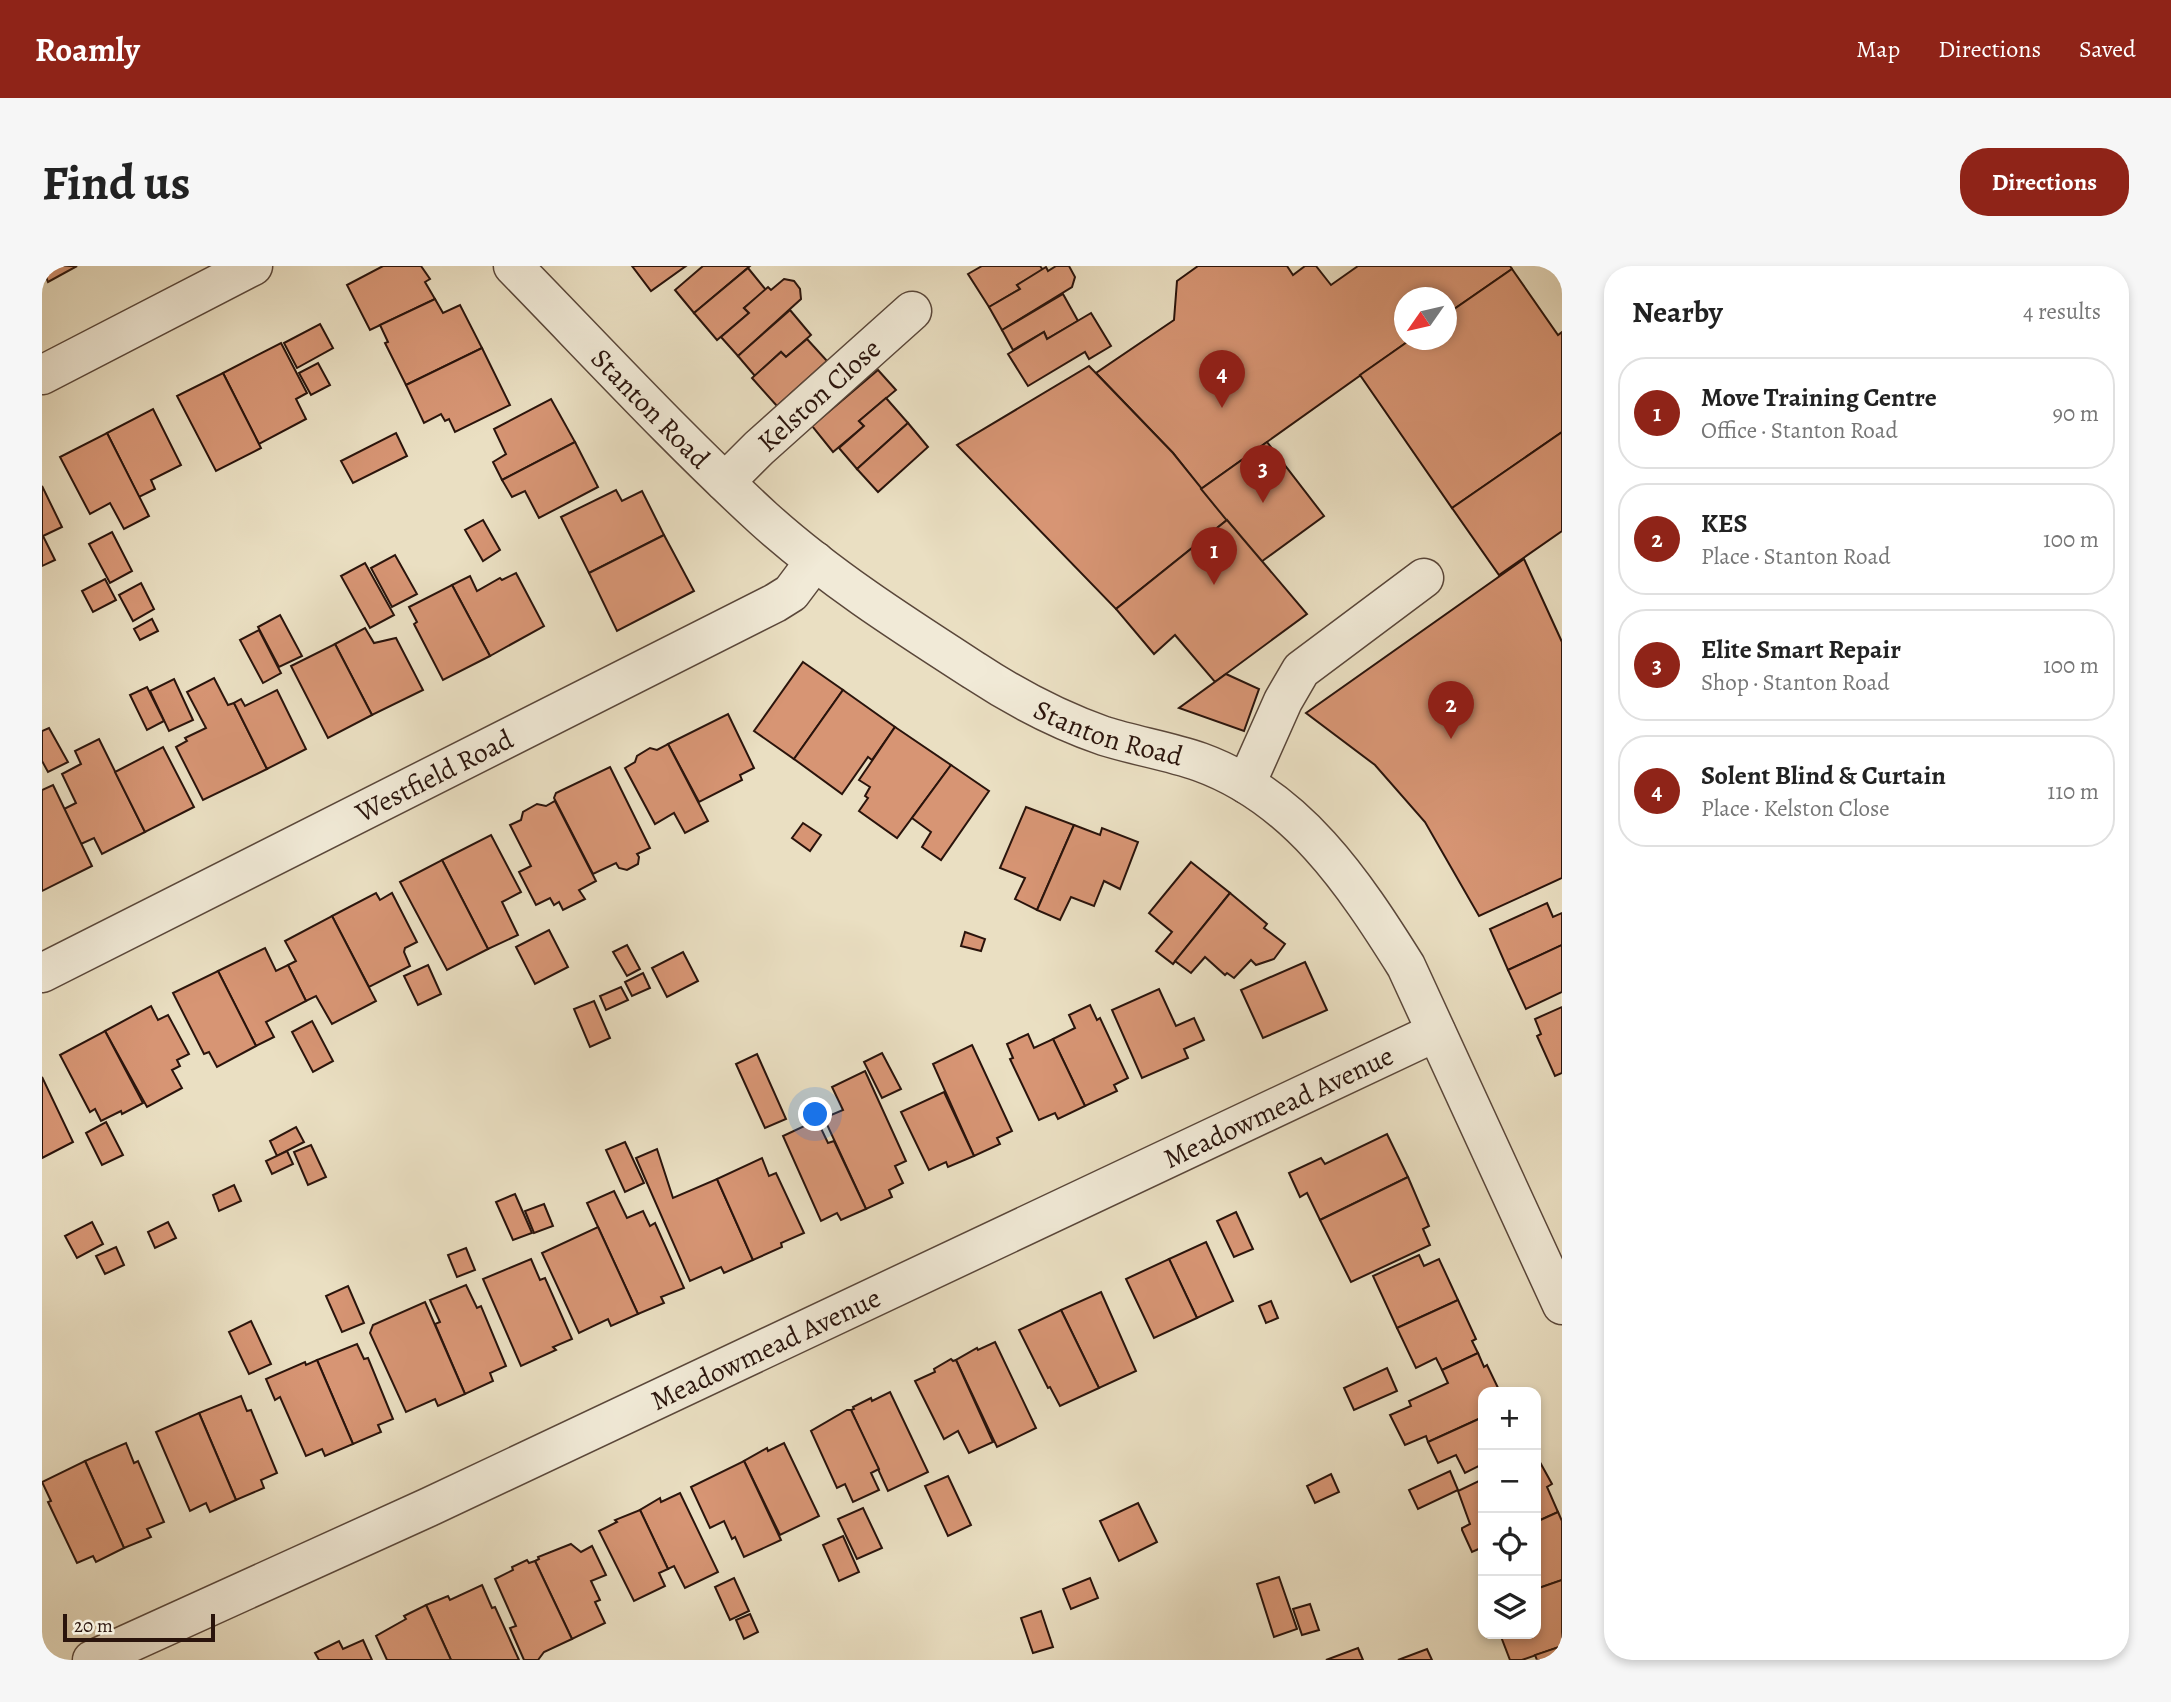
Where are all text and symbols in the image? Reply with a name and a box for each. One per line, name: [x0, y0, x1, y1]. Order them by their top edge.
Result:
text: Roamly: [35, 27, 140, 72]
text: Map: [1856, 33, 1900, 65]
text: Directions: [1938, 33, 2041, 65]
text: Saved: [2079, 33, 2136, 65]
button: Directions: [1960, 148, 2129, 216]
text: Find us: [42, 149, 190, 216]
north arrow: [1394, 287, 1457, 350]
text: Nearby: [1632, 292, 1723, 332]
text: 4 results: [2023, 296, 2101, 327]
street label: Kelston Close: [749, 330, 889, 461]
street label: Stanton Road: [582, 340, 719, 478]
pin: 4: [1199, 350, 1245, 408]
text: Move Training Centre: [1701, 380, 1937, 415]
text: 1: [1653, 398, 1661, 429]
text: 90 m: [2053, 398, 2099, 429]
text: Office · Stanton Road: [1701, 415, 1898, 446]
pin: 3: [1240, 445, 1286, 503]
text: KES: [1701, 506, 1748, 541]
text: 2: [1651, 524, 1663, 555]
text: 100 m: [2043, 524, 2099, 555]
pin: 1: [1191, 527, 1237, 585]
text: Place · Stanton Road: [1701, 541, 1891, 572]
text: Elite Smart Repair: [1701, 632, 1901, 667]
text: 3: [1652, 650, 1662, 681]
text: 100 m: [2043, 650, 2099, 681]
text: Shop · Stanton Road: [1701, 667, 1890, 698]
pin: 2: [1428, 681, 1474, 739]
street label: Stanton Road: [1027, 691, 1188, 776]
street label: Westfield Road: [348, 720, 520, 832]
text: Solent Blind & Curtain: [1701, 758, 1946, 793]
text: 4: [1652, 776, 1662, 807]
text: 110 m: [2047, 776, 2099, 807]
text: Place · Kelston Close: [1701, 793, 1890, 824]
street label: Meadowmead Avenue: [1157, 1037, 1400, 1178]
your location: [798, 1097, 832, 1131]
street label: Meadowmead Avenue: [645, 1279, 887, 1420]
map controls: [1478, 1387, 1541, 1639]
button: +: [1478, 1387, 1541, 1450]
button: −: [1478, 1450, 1541, 1513]
button: locate: [1478, 1513, 1541, 1576]
button: layers: [1478, 1576, 1541, 1639]
scale bar: [63, 1611, 215, 1643]
text: 20 m: [74, 1613, 113, 1639]

